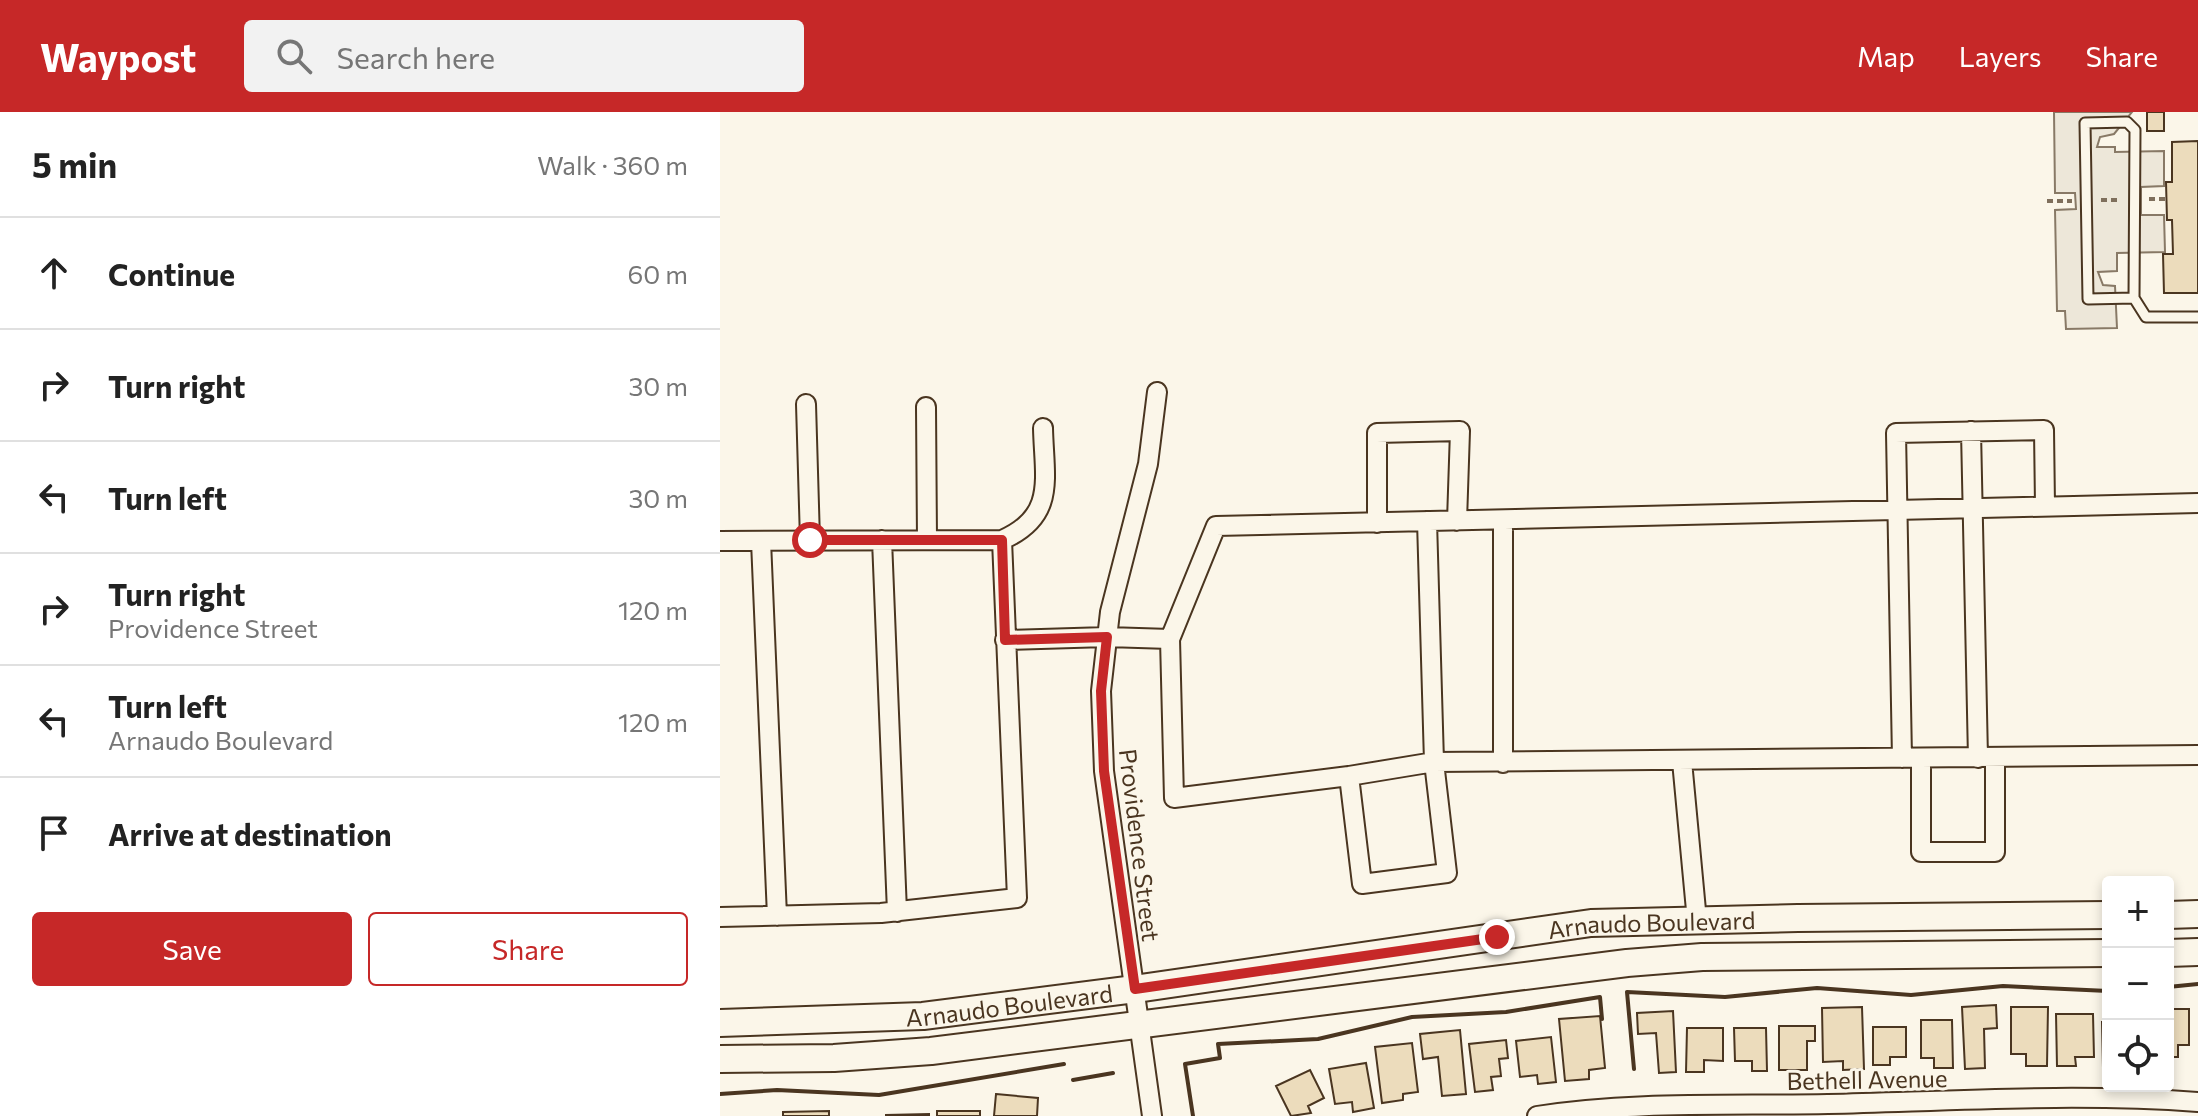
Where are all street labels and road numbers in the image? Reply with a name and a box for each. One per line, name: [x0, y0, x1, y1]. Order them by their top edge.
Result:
street label: Providence Street: [1114, 747, 1166, 943]
street label: Arnaudo Boulevard: [1546, 905, 1756, 944]
street label: Arnaudo Boulevard: [905, 977, 1114, 1031]
street label: Bethell Avenue: [1786, 1063, 1948, 1095]

